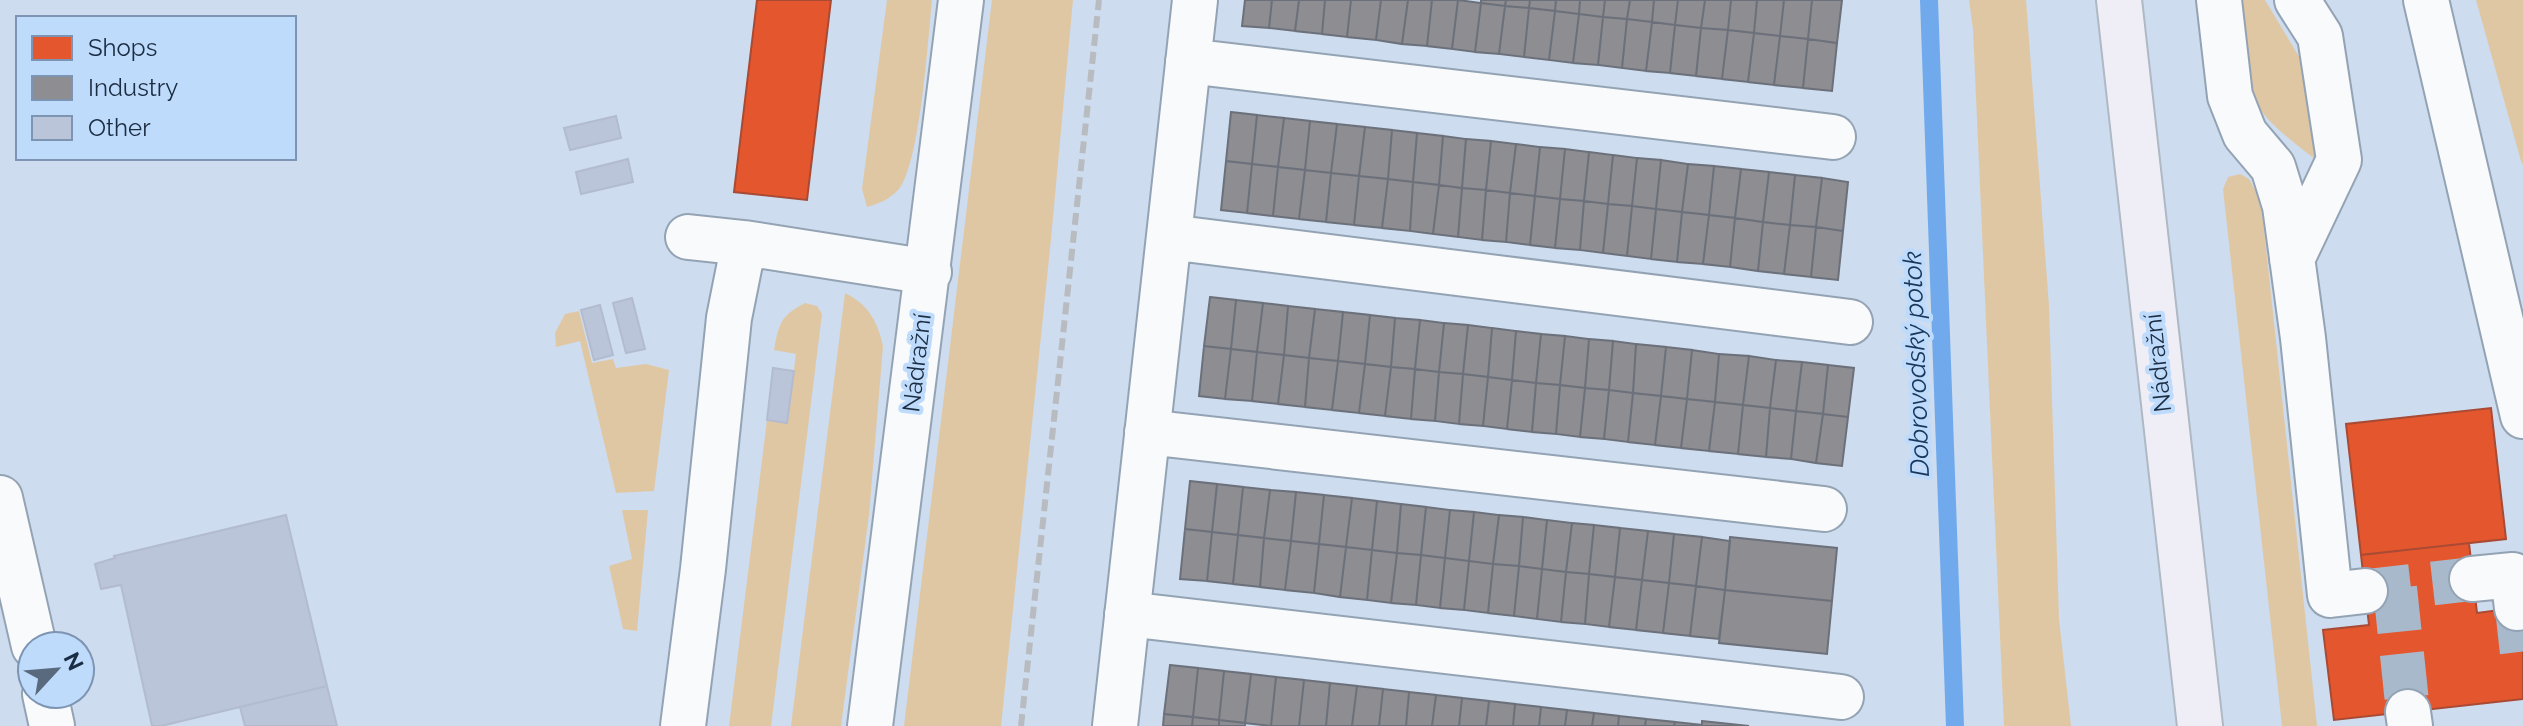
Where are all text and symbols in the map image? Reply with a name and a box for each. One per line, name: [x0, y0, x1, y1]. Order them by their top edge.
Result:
legend: [16, 16, 296, 160]
text: Shops: [88, 33, 157, 62]
text: Industry: [88, 73, 178, 102]
text: Other: [88, 113, 151, 142]
water label: Dobrovodský potok: [1897, 251, 1935, 477]
street label: Nádražní: [896, 311, 937, 414]
street label: Nádražní: [2138, 312, 2177, 414]
north arrow: [16, 630, 96, 710]
text: N: [59, 648, 89, 674]

